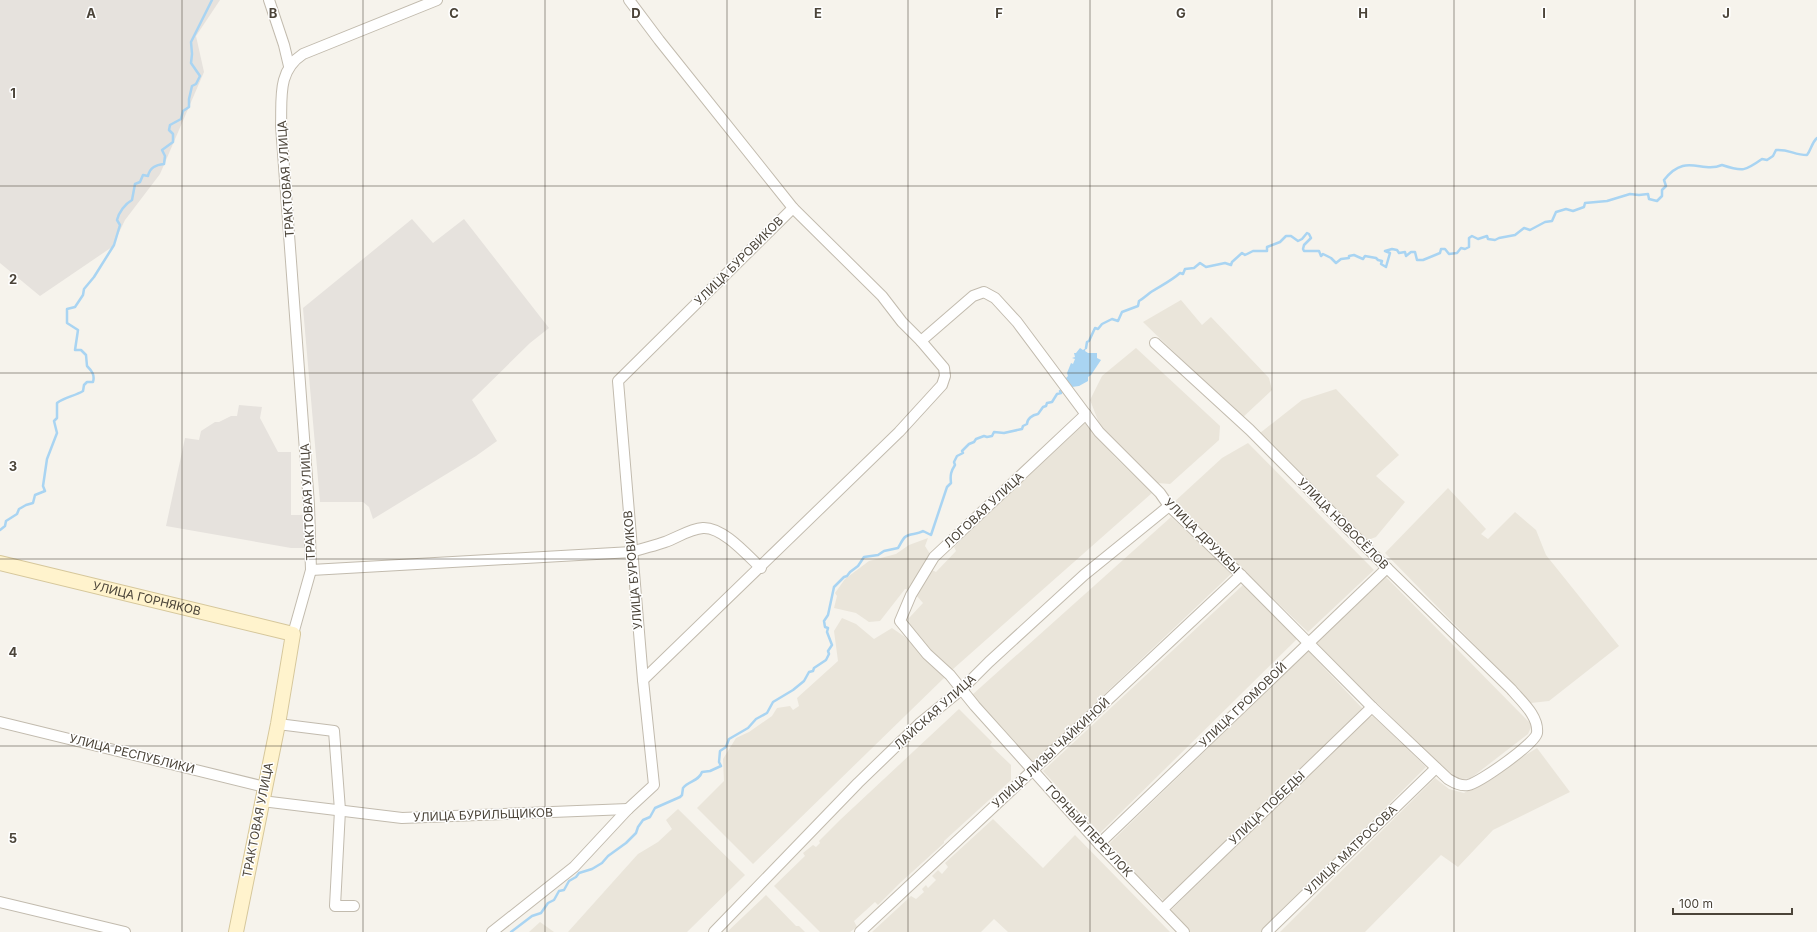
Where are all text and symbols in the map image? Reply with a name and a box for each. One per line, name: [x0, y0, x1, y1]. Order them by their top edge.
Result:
text: A: [86, 5, 96, 21]
text: B: [269, 5, 278, 21]
text: C: [449, 5, 459, 21]
text: D: [631, 5, 641, 21]
text: E: [814, 5, 822, 21]
text: F: [995, 5, 1003, 21]
text: G: [1176, 5, 1186, 21]
text: H: [1358, 5, 1368, 21]
text: I: [1542, 5, 1546, 21]
text: J: [1722, 5, 1730, 21]
text: 1: [10, 85, 16, 101]
street label: ТРАКТОВАЯ УЛИЦА: [274, 120, 297, 238]
street label: УЛИЦА БУРОВИКОВ: [691, 213, 786, 308]
text: 2: [9, 271, 17, 287]
street label: ТРАКТОВАЯ УЛИЦА: [297, 443, 318, 561]
text: 3: [9, 458, 17, 474]
street label: ЛОГОВАЯ УЛИЦА: [941, 469, 1027, 550]
street label: УЛИЦА НОВОСЁЛОВ: [1295, 475, 1392, 573]
street label: УЛИЦА ДРУЖБЫ: [1161, 495, 1243, 577]
street label: УЛИЦА БУРОВИКОВ: [620, 510, 645, 630]
street label: УЛИЦА ГОРНЯКОВ: [91, 578, 203, 618]
text: 4: [9, 644, 18, 660]
street label: УЛИЦА ГРОМОВОЙ: [1196, 659, 1289, 750]
street label: ЛАЙСКАЯ УЛИЦА: [891, 671, 979, 752]
street label: УЛИЦА ЛИЗЫ ЧАЙКИНОЙ: [989, 694, 1113, 811]
street label: УЛИЦА РЕСПУБЛИКИ: [68, 731, 196, 776]
street label: ТРАКТОВАЯ УЛИЦА: [239, 761, 276, 879]
street label: УЛИЦА ПОБЕДЫ: [1226, 768, 1308, 848]
street label: ГОРНЫЙ ПЕРЕУЛОК: [1043, 782, 1136, 880]
street label: УЛИЦА МАТРОСОВА: [1301, 802, 1400, 898]
street label: УЛИЦА БУРИЛЬЩИКОВ: [413, 805, 553, 824]
text: 5: [9, 830, 17, 846]
scale bar: [1673, 890, 1792, 916]
text: 100 m: [1679, 896, 1713, 911]

